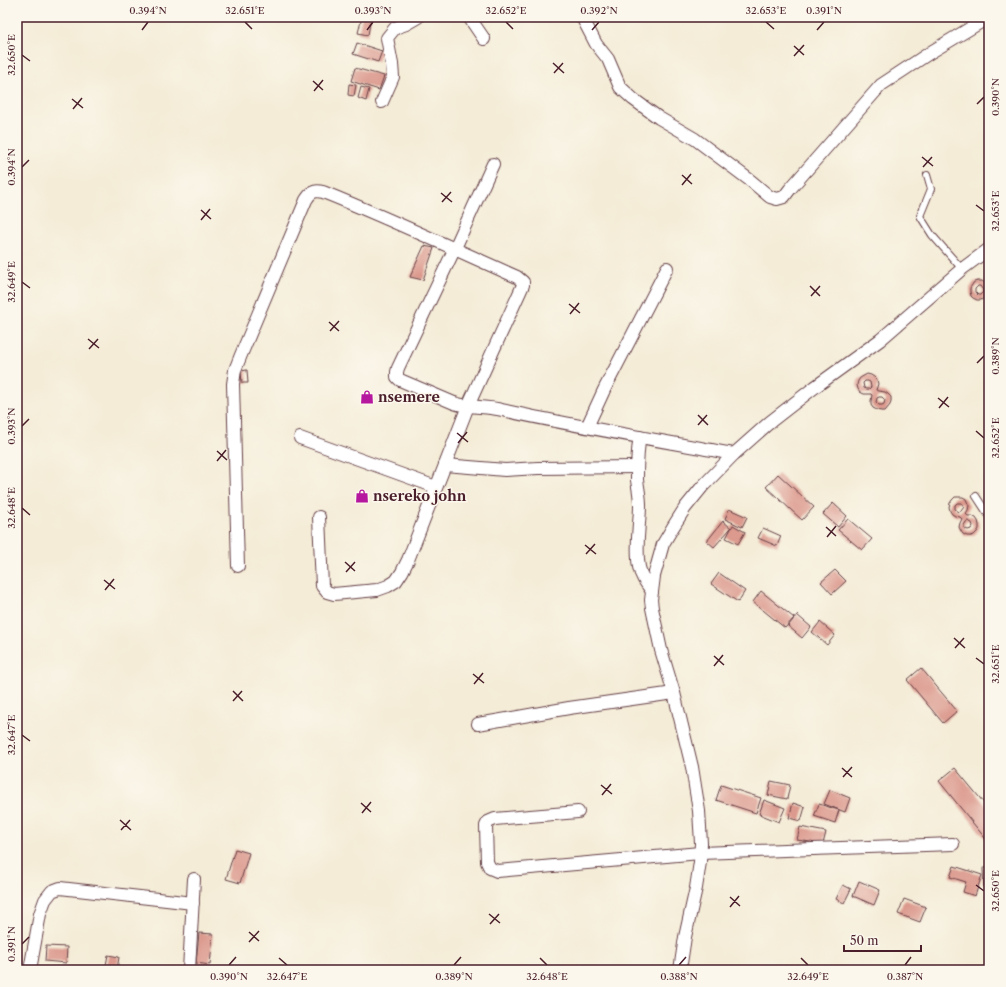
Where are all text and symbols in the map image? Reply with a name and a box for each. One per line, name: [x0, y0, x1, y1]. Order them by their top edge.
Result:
text: 0.394°N: [129, 4, 167, 17]
text: 32.651°E: [225, 4, 265, 17]
text: 0.393°N: [354, 4, 392, 17]
text: 32.652°E: [485, 4, 527, 17]
text: 0.392°N: [580, 4, 618, 17]
text: 32.653°E: [746, 4, 787, 17]
text: 0.391°N: [806, 4, 842, 17]
text: 32.650°E: [5, 34, 18, 76]
text: 0.390°N: [989, 78, 1002, 116]
text: 0.394°N: [5, 148, 18, 186]
text: 32.653°E: [989, 190, 1002, 231]
text: 32.649°E: [5, 261, 18, 303]
text: 0.389°N: [989, 337, 1002, 375]
place label: nsemere: [378, 388, 440, 406]
shop icon: nsemere: [359, 389, 375, 405]
text: 0.393°N: [5, 407, 18, 445]
text: 32.652°E: [989, 417, 1002, 459]
text: 32.648°E: [5, 487, 18, 529]
place label: nsereko john: [373, 487, 467, 505]
shop icon: nsereko john: [354, 488, 370, 504]
text: 32.651°E: [989, 644, 1002, 684]
text: 32.647°E: [5, 715, 18, 755]
text: 32.650°E: [989, 870, 1002, 912]
text: 0.391°N: [5, 926, 18, 962]
scale bar: [844, 927, 921, 953]
text: 50 m: [850, 933, 879, 948]
text: 0.390°N: [210, 970, 248, 983]
text: 32.647°E: [267, 970, 307, 983]
text: 0.389°N: [435, 970, 473, 983]
text: 32.648°E: [526, 970, 568, 983]
text: 0.388°N: [660, 970, 698, 983]
text: 32.649°E: [787, 970, 829, 983]
text: 0.387°N: [887, 970, 923, 983]

